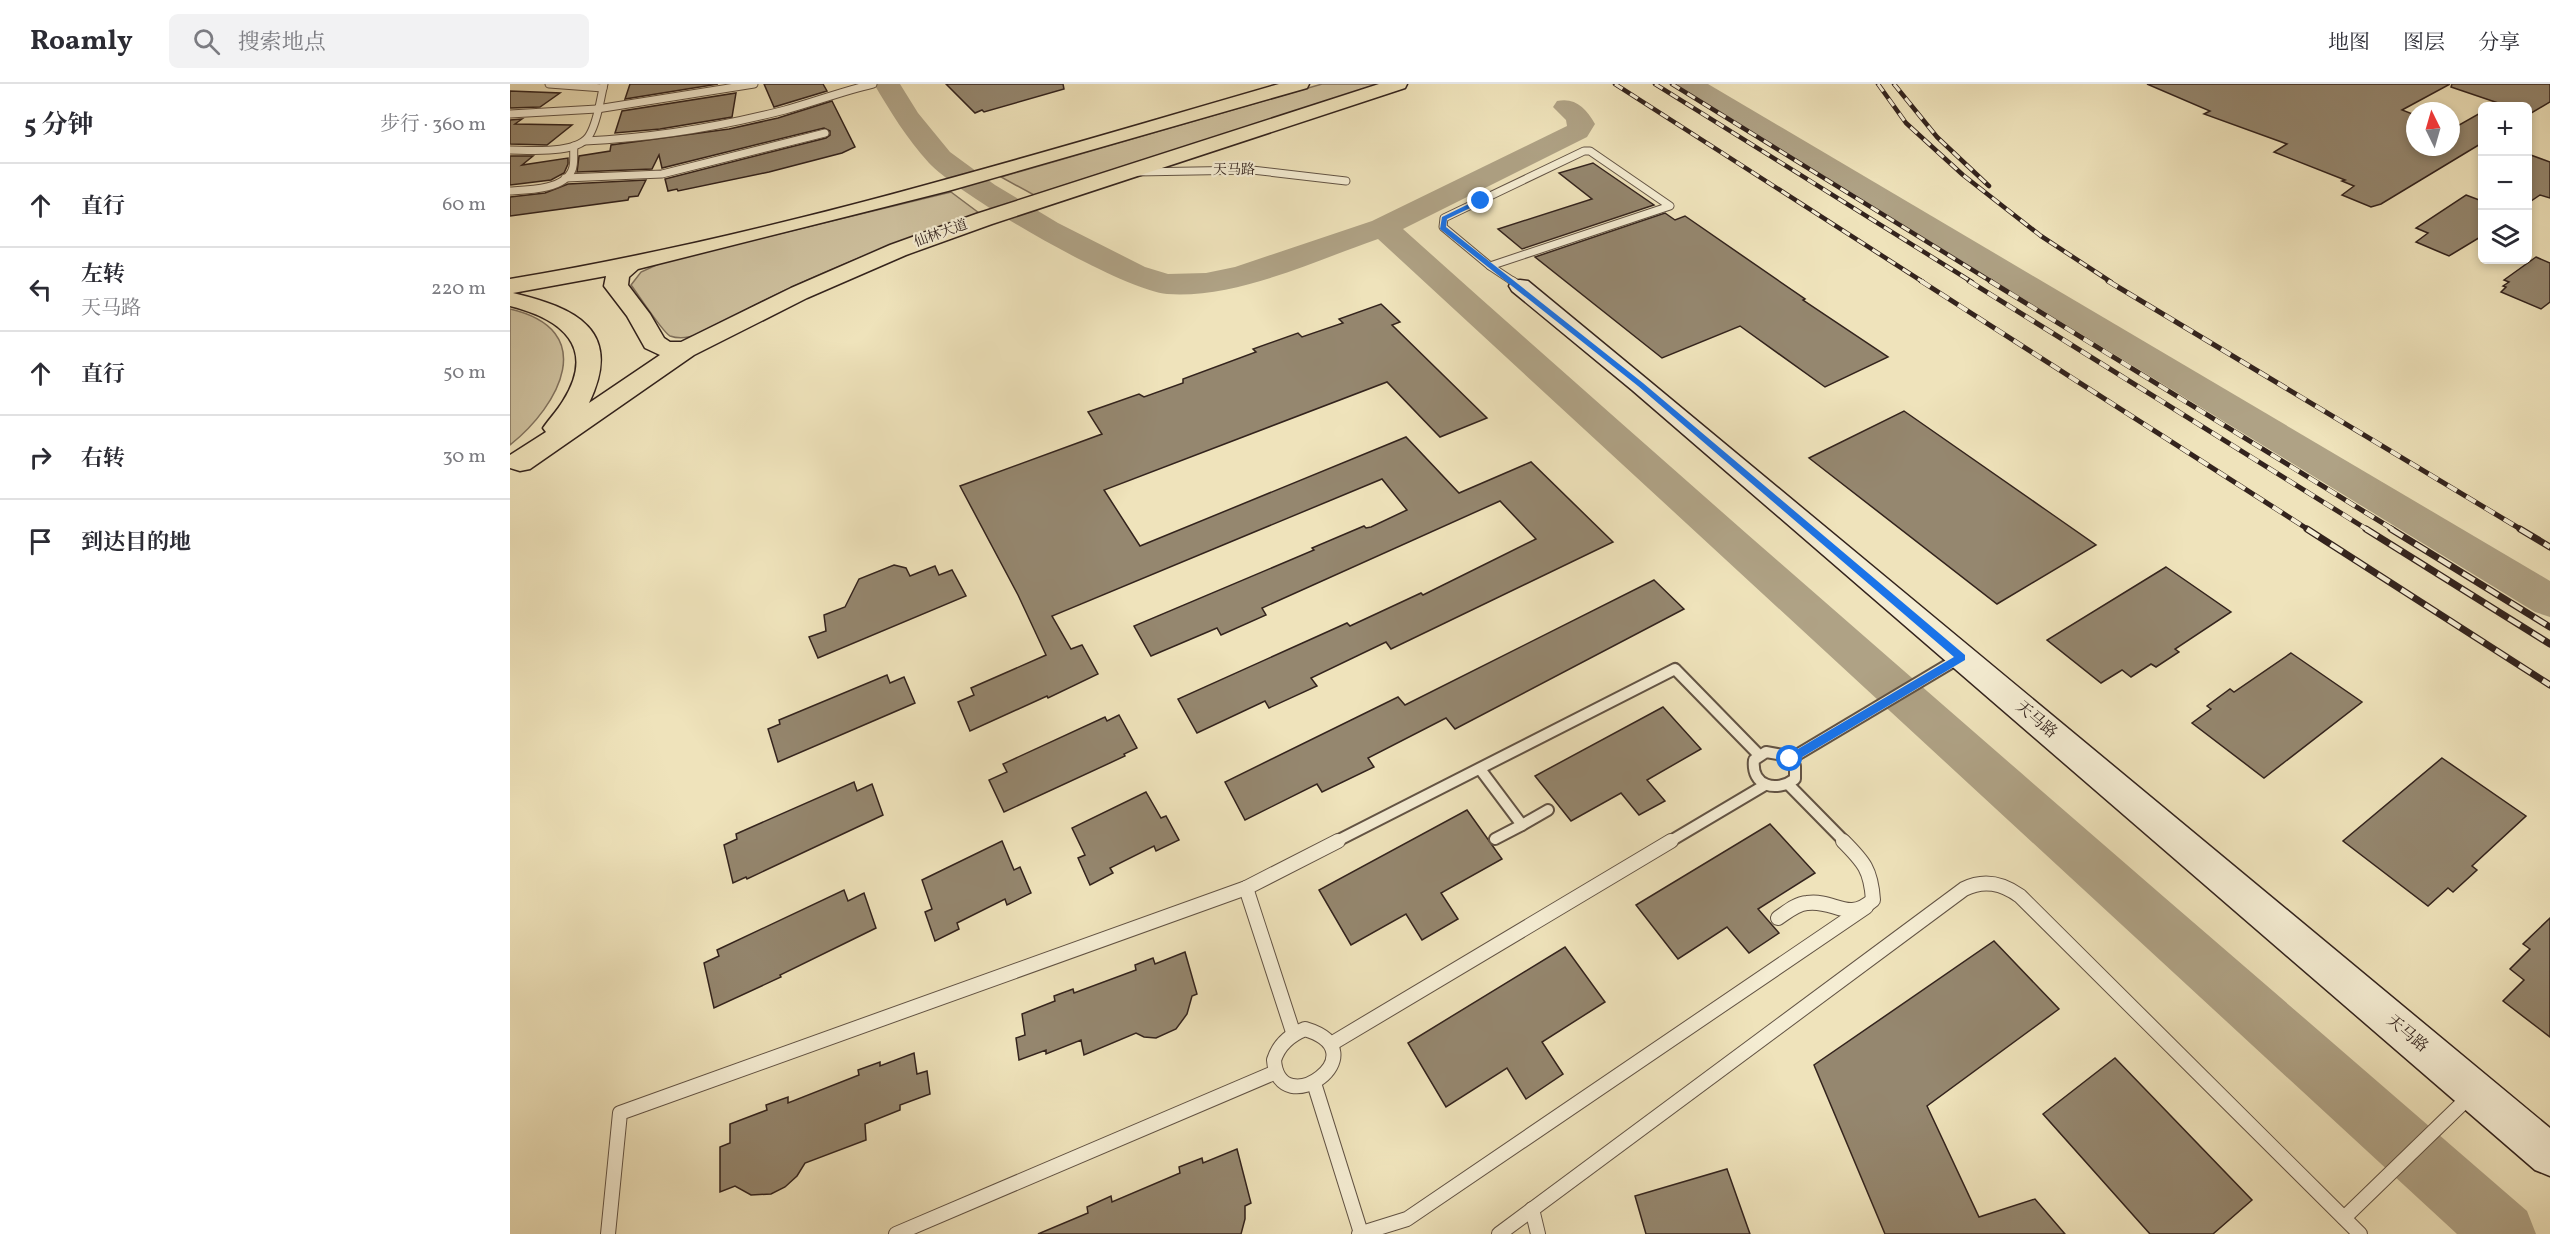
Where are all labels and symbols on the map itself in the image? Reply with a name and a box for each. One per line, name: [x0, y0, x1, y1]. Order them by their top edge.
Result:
north arrow: [2406, 102, 2460, 156]
street label: 天马路: [1213, 161, 1255, 180]
route end: [1467, 187, 1493, 213]
street label: 仙林大道: [911, 215, 971, 253]
street label: 天马路: [2011, 696, 2061, 744]
route start: [1776, 745, 1802, 771]
street label: 天马路: [2382, 1010, 2432, 1058]

